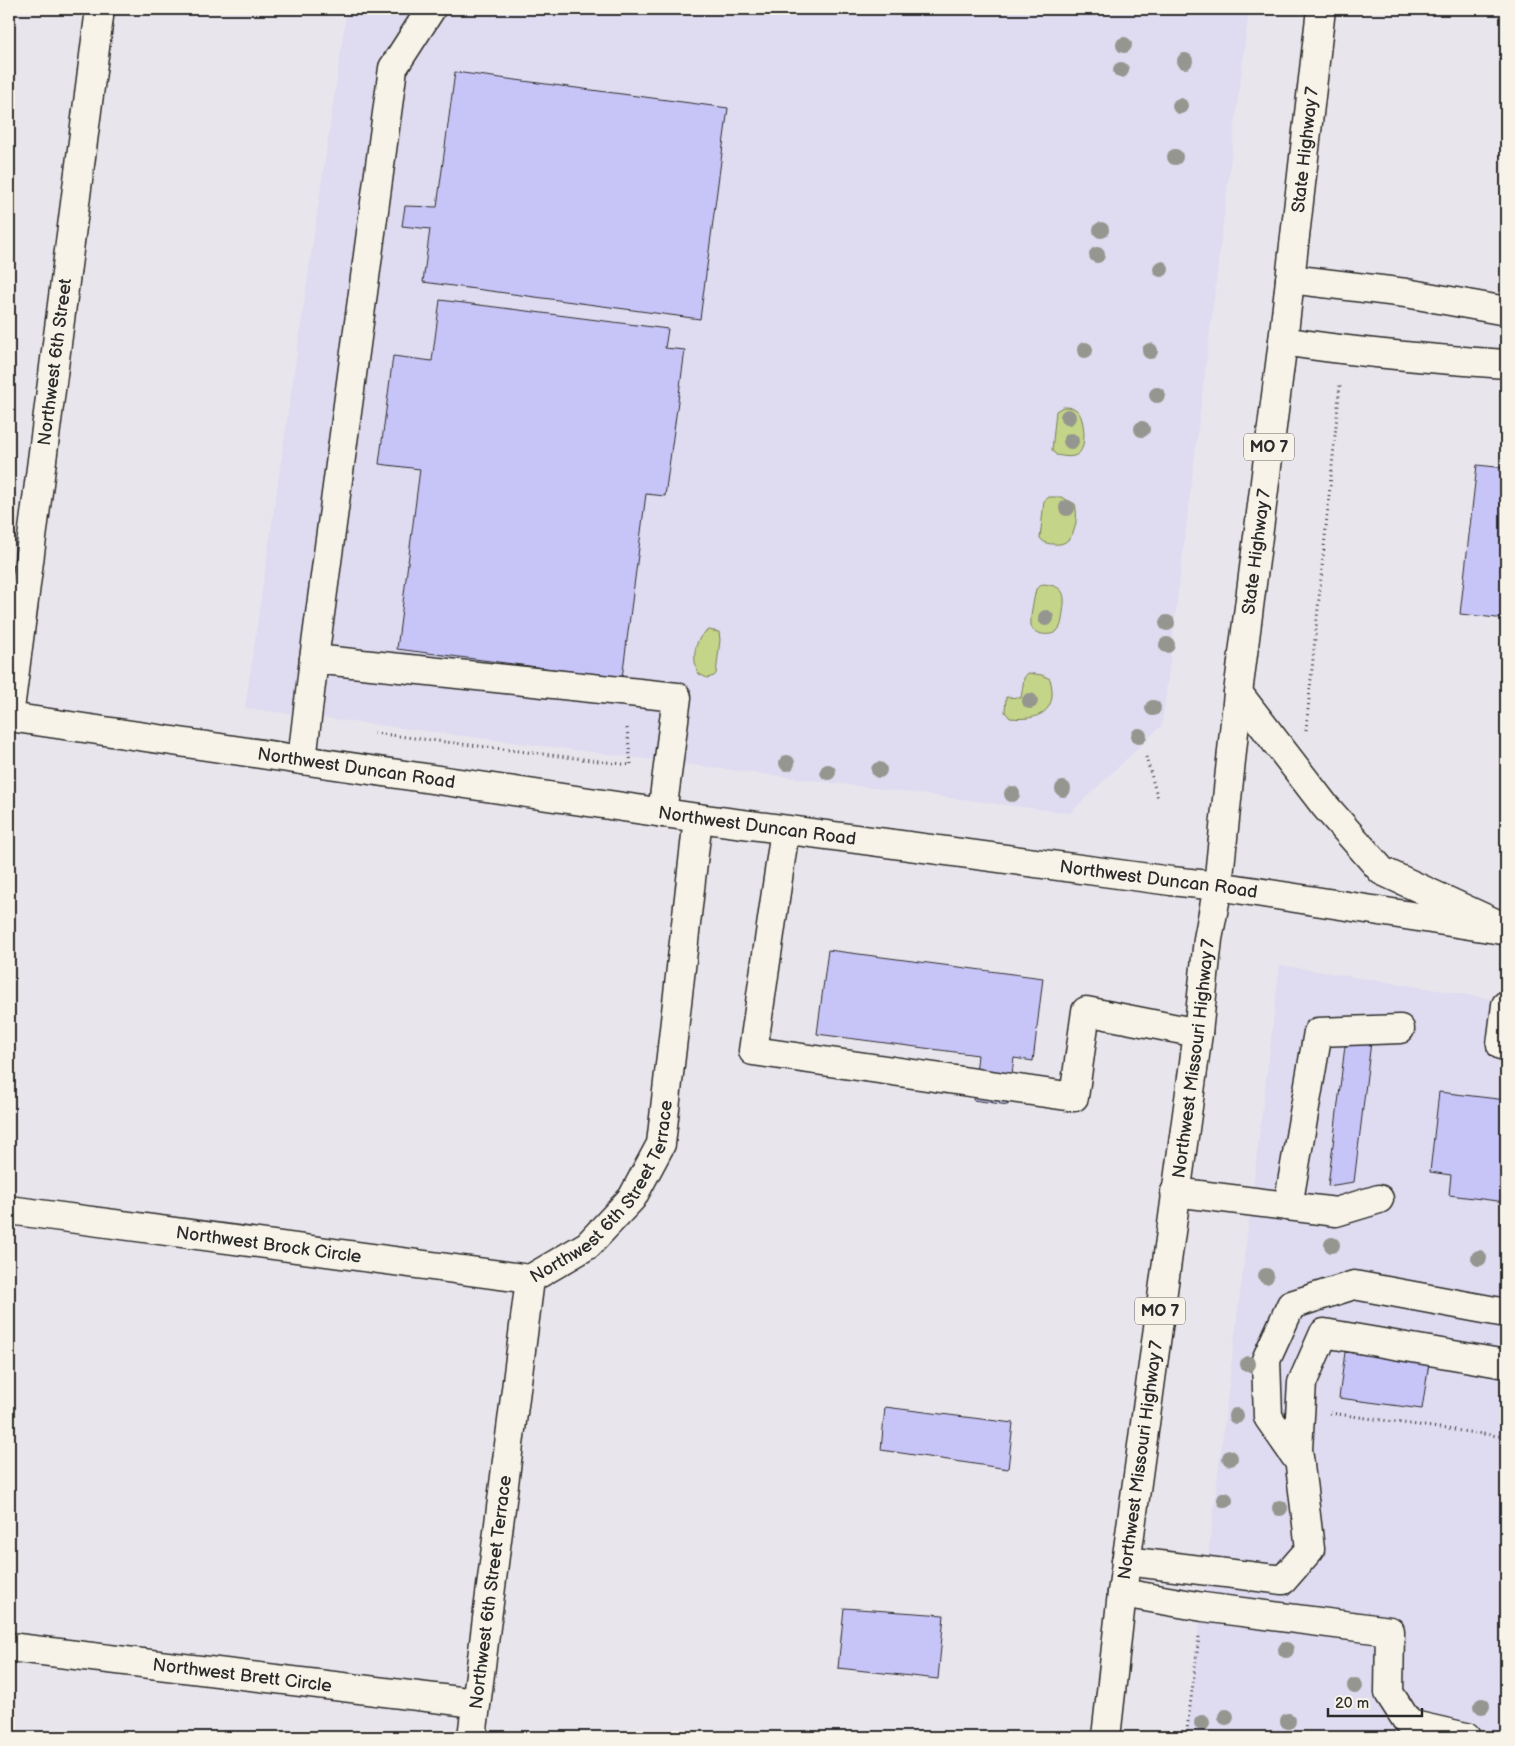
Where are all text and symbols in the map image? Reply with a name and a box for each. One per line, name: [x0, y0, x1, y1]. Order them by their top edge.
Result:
street label: State Highway 7: [1287, 85, 1323, 214]
street label: Northwest 6th Street: [33, 277, 76, 447]
road number: MO 7: [1244, 434, 1294, 461]
street label: State Highway 7: [1238, 487, 1275, 616]
street label: Northwest Duncan Road: [256, 743, 457, 793]
street label: Northwest Duncan Road: [657, 802, 857, 849]
street label: Northwest Duncan Road: [1058, 856, 1259, 902]
street label: Northwest Missouri Highway 7: [1168, 938, 1218, 1180]
street label: Northwest 6th Street Terrace: [526, 1099, 676, 1287]
street label: Northwest Brock Circle: [175, 1222, 363, 1267]
road number: MO 7: [1135, 1298, 1185, 1324]
street label: Northwest Missouri Highway 7: [1113, 1339, 1167, 1581]
street label: Northwest 6th Street Terrace: [465, 1474, 516, 1710]
street label: Northwest Brett Circle: [152, 1654, 333, 1696]
scale bar: [1328, 1686, 1421, 1718]
text: 20 m: [1335, 1694, 1369, 1713]

